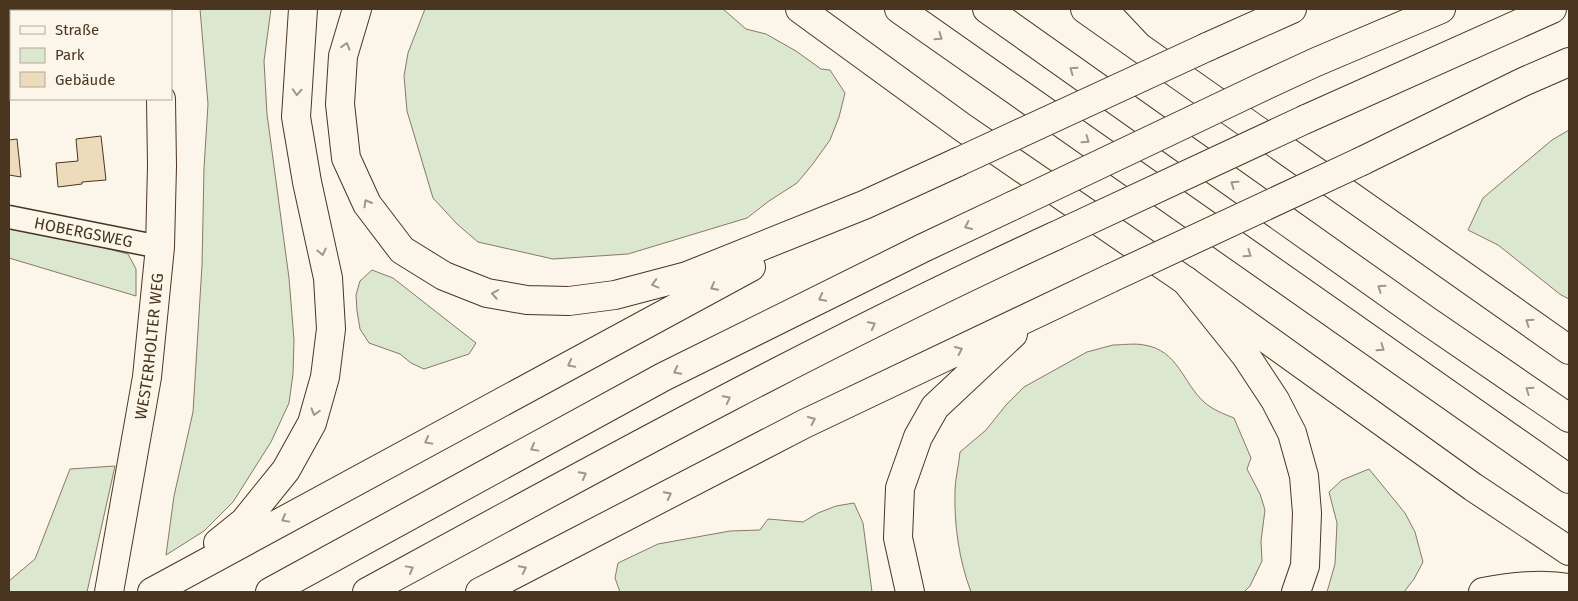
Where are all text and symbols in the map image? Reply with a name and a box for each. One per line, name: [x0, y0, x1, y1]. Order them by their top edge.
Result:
legend: [10, 10, 172, 100]
text: Straße: [55, 21, 99, 39]
one-way arrow: [933, 31, 943, 40]
one-way arrow: [340, 42, 350, 51]
text: Park: [55, 46, 85, 64]
one-way arrow: [1070, 67, 1079, 75]
text: Gebäude: [55, 71, 115, 89]
one-way arrow: [292, 89, 303, 97]
one-way arrow: [1080, 134, 1090, 143]
one-way arrow: [1230, 181, 1240, 190]
one-way arrow: [364, 199, 374, 208]
street label: HOBERGSWEG: [33, 213, 135, 251]
one-way arrow: [964, 220, 973, 231]
one-way arrow: [316, 248, 327, 257]
one-way arrow: [1242, 248, 1252, 257]
street label: WESTERHOLTER WEG: [130, 272, 167, 421]
one-way arrow: [652, 279, 660, 289]
one-way arrow: [710, 280, 719, 290]
one-way arrow: [1377, 285, 1387, 294]
one-way arrow: [491, 290, 499, 300]
one-way arrow: [818, 292, 827, 302]
one-way arrow: [1526, 319, 1535, 328]
one-way arrow: [866, 321, 875, 331]
one-way arrow: [1375, 342, 1384, 351]
one-way arrow: [954, 346, 963, 356]
one-way arrow: [567, 358, 576, 368]
one-way arrow: [673, 364, 682, 374]
one-way arrow: [1525, 387, 1535, 396]
one-way arrow: [722, 395, 731, 405]
one-way arrow: [310, 408, 320, 416]
one-way arrow: [807, 416, 816, 426]
one-way arrow: [424, 435, 433, 445]
one-way arrow: [530, 442, 539, 452]
one-way arrow: [578, 471, 587, 481]
one-way arrow: [662, 491, 671, 501]
one-way arrow: [282, 513, 291, 523]
one-way arrow: [404, 565, 413, 575]
one-way arrow: [518, 566, 527, 576]

